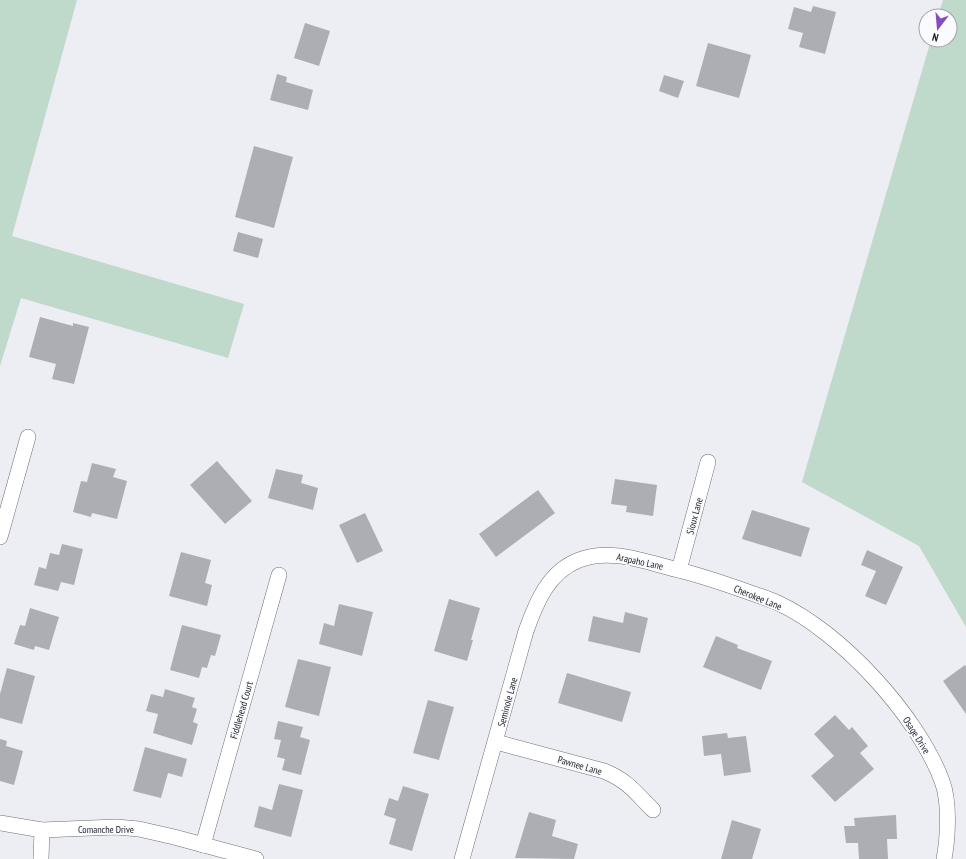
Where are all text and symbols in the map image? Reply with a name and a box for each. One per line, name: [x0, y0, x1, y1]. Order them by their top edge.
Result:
north arrow: [918, 8, 958, 48]
text: N: [930, 30, 940, 45]
street label: Sioux Lane: [683, 496, 706, 536]
street label: Arapaho Lane: [615, 550, 664, 573]
street label: Cherokee Lane: [732, 582, 784, 613]
street label: Seminole Lane: [495, 676, 520, 728]
street label: Fiddlehead Court: [227, 680, 256, 740]
street label: Osage Drive: [900, 714, 933, 756]
street label: Pawnee Lane: [556, 753, 603, 778]
street label: Comanche Drive: [78, 823, 134, 836]

